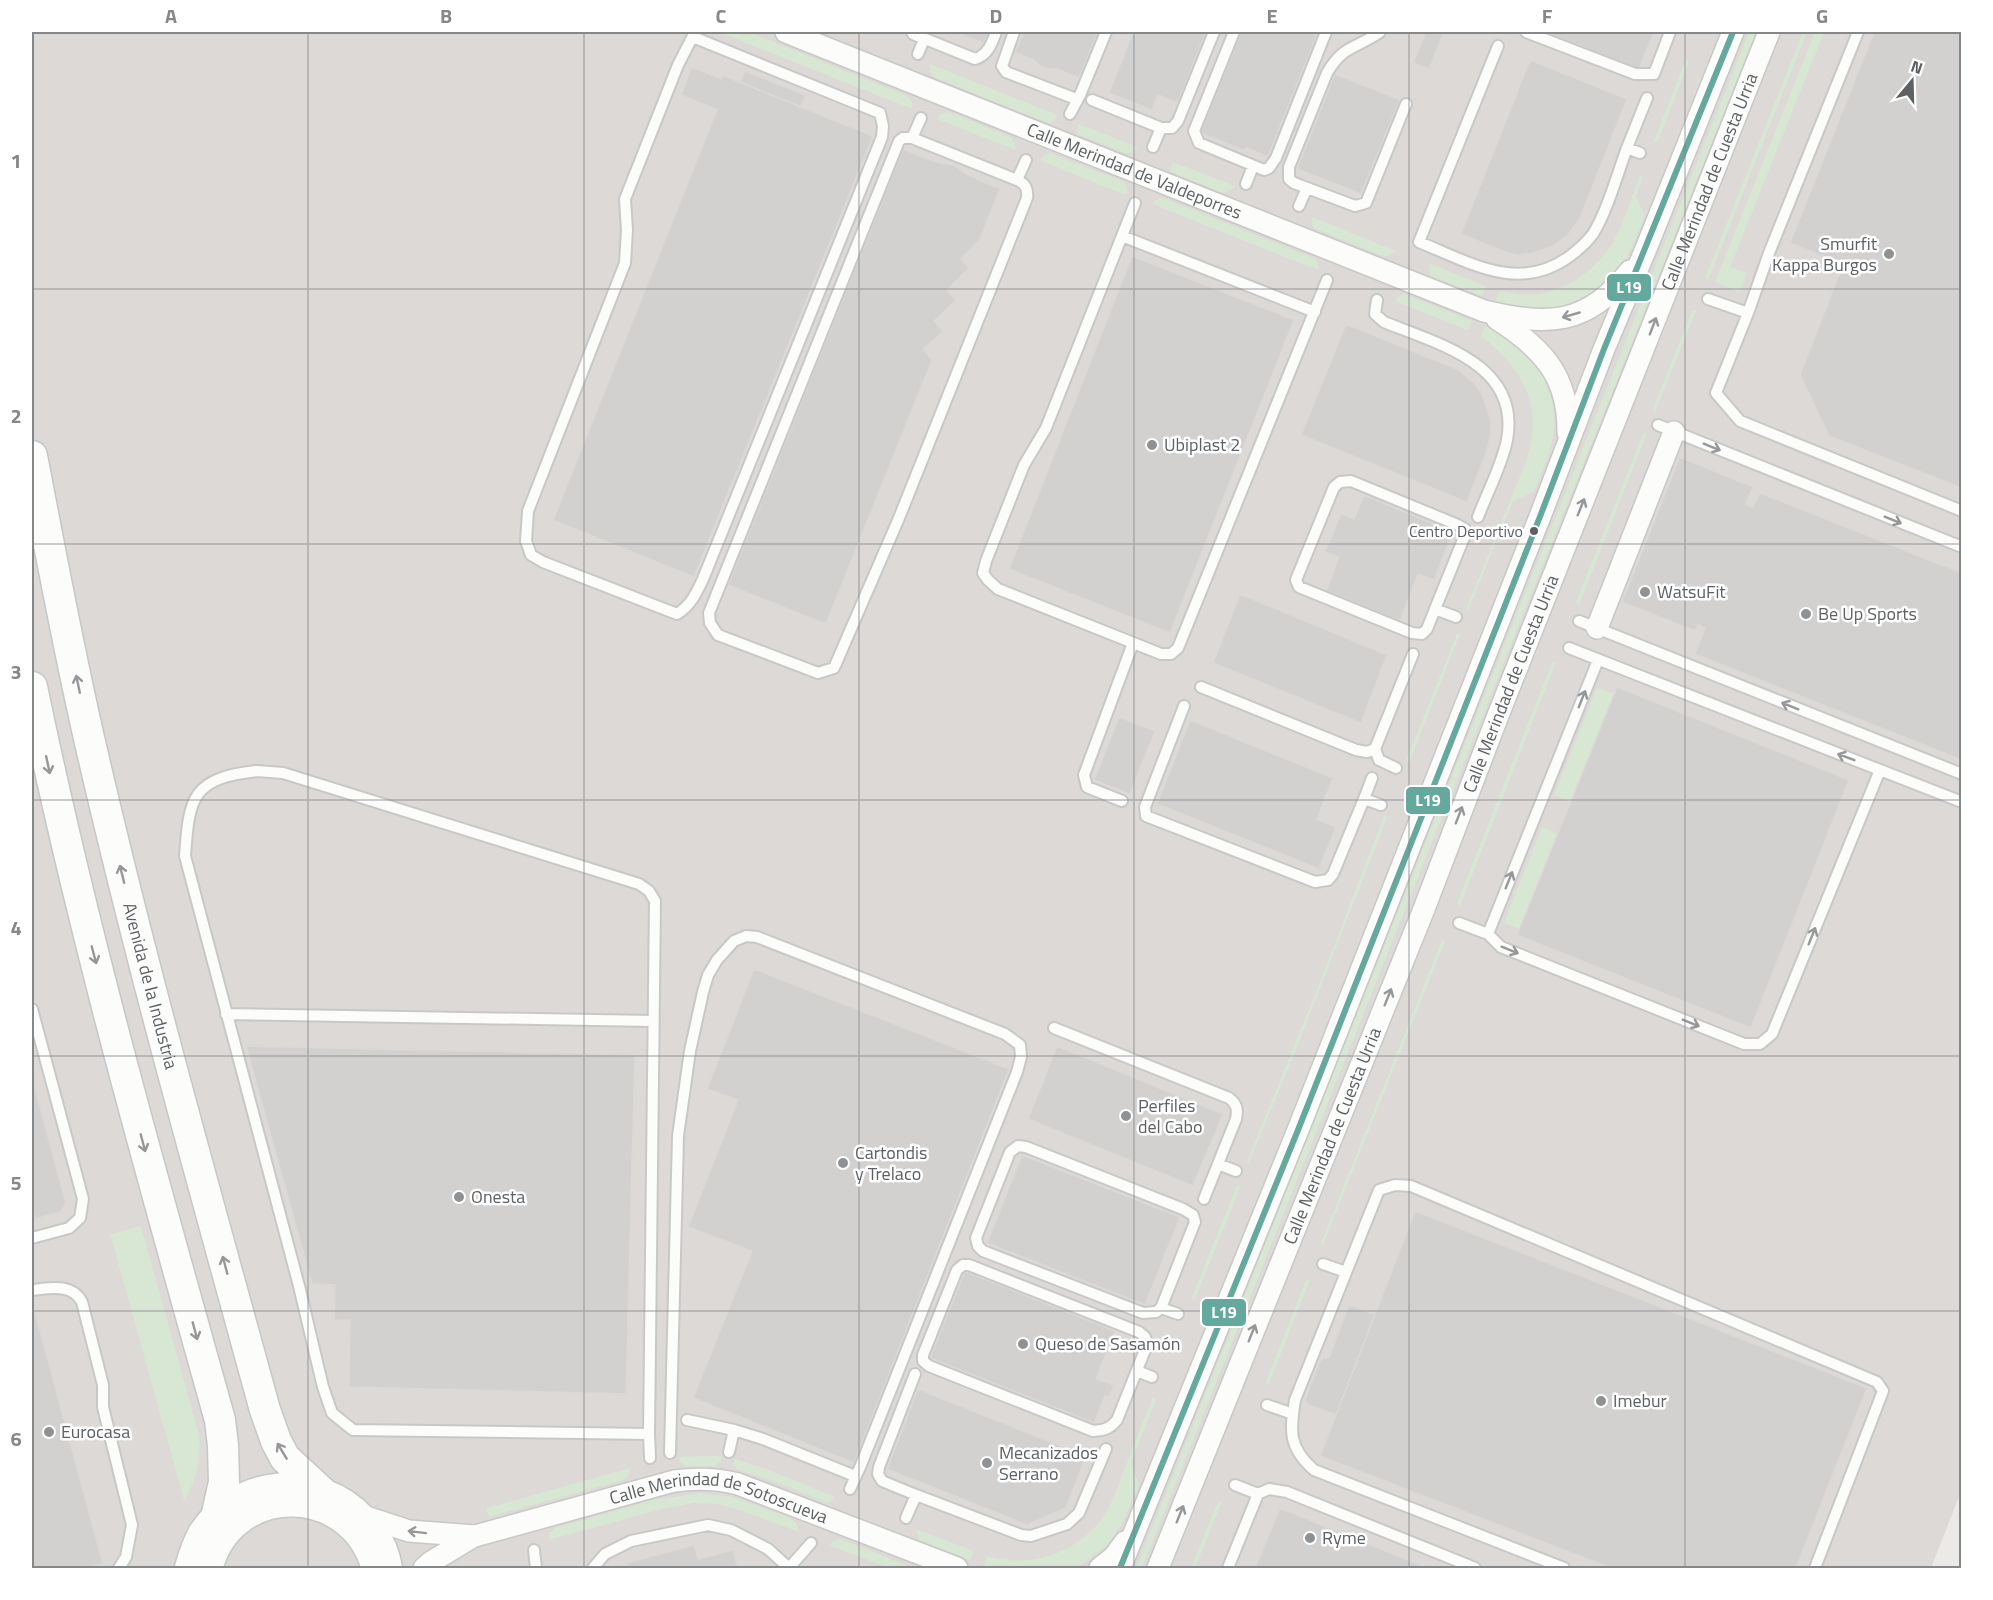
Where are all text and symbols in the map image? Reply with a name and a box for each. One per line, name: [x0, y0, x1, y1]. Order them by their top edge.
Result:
text: A: [165, 0, 177, 31]
text: B: [440, 0, 452, 31]
text: C: [716, 0, 727, 31]
text: D: [990, 0, 1002, 31]
text: E: [1266, 0, 1278, 31]
text: F: [1542, 0, 1553, 31]
text: G: [1816, 0, 1828, 31]
north arrow: [1882, 51, 1942, 111]
text: N: [1908, 54, 1926, 80]
street label: Calle Merindad de Cuesta Urria: [1654, 69, 1764, 294]
street label: Calle Merindad de Valdeporres: [1023, 116, 1246, 226]
text: 1: [10, 145, 22, 176]
place label: Smurfit Kappa Burgos: [1772, 230, 1878, 278]
marker: Smurfit Kappa Burgos: [1882, 247, 1896, 261]
line badge: L19: [1606, 273, 1652, 302]
text: L19: [1616, 275, 1642, 299]
one-way arrow: [1562, 310, 1581, 321]
one-way arrow: [1649, 317, 1660, 336]
text: 2: [10, 400, 22, 431]
place label: Ubiplast 2: [1164, 431, 1240, 458]
marker: Ubiplast 2: [1145, 438, 1159, 452]
one-way arrow: [1702, 442, 1721, 453]
one-way arrow: [1576, 498, 1587, 517]
one-way arrow: [1883, 515, 1901, 526]
place label: Centro Deportivo: [1409, 519, 1523, 543]
marker: Centro Deportivo: [1528, 525, 1540, 537]
street label: Calle Merindad de Cuesta Urria: [1456, 571, 1565, 797]
place label: WatsuFit: [1657, 578, 1726, 605]
marker: WatsuFit: [1638, 585, 1652, 599]
place label: Be Up Sports: [1818, 600, 1917, 627]
marker: Be Up Sports: [1799, 607, 1813, 621]
text: 3: [10, 656, 22, 687]
one-way arrow: [72, 675, 83, 694]
one-way arrow: [1577, 690, 1588, 709]
one-way arrow: [1782, 700, 1800, 711]
one-way arrow: [1837, 751, 1855, 762]
one-way arrow: [43, 755, 54, 775]
line badge: L19: [1405, 786, 1451, 815]
text: L19: [1415, 788, 1441, 812]
one-way arrow: [1455, 806, 1466, 825]
one-way arrow: [115, 865, 127, 884]
one-way arrow: [1505, 871, 1516, 890]
street label: Avenida de la Industria: [116, 900, 185, 1072]
text: 4: [10, 912, 22, 943]
one-way arrow: [1807, 927, 1818, 945]
one-way arrow: [89, 945, 101, 964]
one-way arrow: [1500, 945, 1519, 956]
one-way arrow: [1384, 988, 1395, 1006]
one-way arrow: [1681, 1018, 1700, 1029]
street label: Calle Merindad de Cuesta Urria: [1276, 1023, 1388, 1248]
place label: Perfiles del Cabo: [1138, 1092, 1203, 1140]
marker: Perfiles del Cabo: [1119, 1109, 1133, 1123]
one-way arrow: [138, 1133, 150, 1152]
place label: Cartondis y Trelaco: [855, 1139, 927, 1187]
marker: Cartondis y Trelaco: [836, 1156, 850, 1170]
text: 5: [10, 1167, 22, 1198]
place label: Onesta: [471, 1183, 525, 1210]
marker: Onesta: [452, 1190, 466, 1204]
one-way arrow: [219, 1256, 231, 1275]
line badge: L19: [1201, 1298, 1247, 1327]
text: L19: [1211, 1300, 1237, 1324]
one-way arrow: [190, 1321, 201, 1340]
one-way arrow: [1247, 1324, 1258, 1343]
place label: Queso de Sasamón: [1035, 1330, 1180, 1357]
marker: Queso de Sasamón: [1016, 1337, 1030, 1351]
place label: Imebur: [1613, 1387, 1667, 1414]
marker: Imebur: [1594, 1394, 1608, 1408]
place label: Eurocasa: [61, 1418, 130, 1445]
text: 6: [10, 1423, 22, 1454]
marker: Eurocasa: [42, 1425, 56, 1439]
place label: Mecanizados Serrano: [999, 1439, 1098, 1487]
one-way arrow: [276, 1443, 288, 1460]
marker: Mecanizados Serrano: [980, 1456, 994, 1470]
street label: Calle Merindad de Sotoscueva: [606, 1465, 832, 1530]
one-way arrow: [1175, 1505, 1186, 1524]
place label: Ryme: [1322, 1524, 1366, 1551]
one-way arrow: [407, 1526, 427, 1537]
marker: Ryme: [1303, 1531, 1317, 1545]

